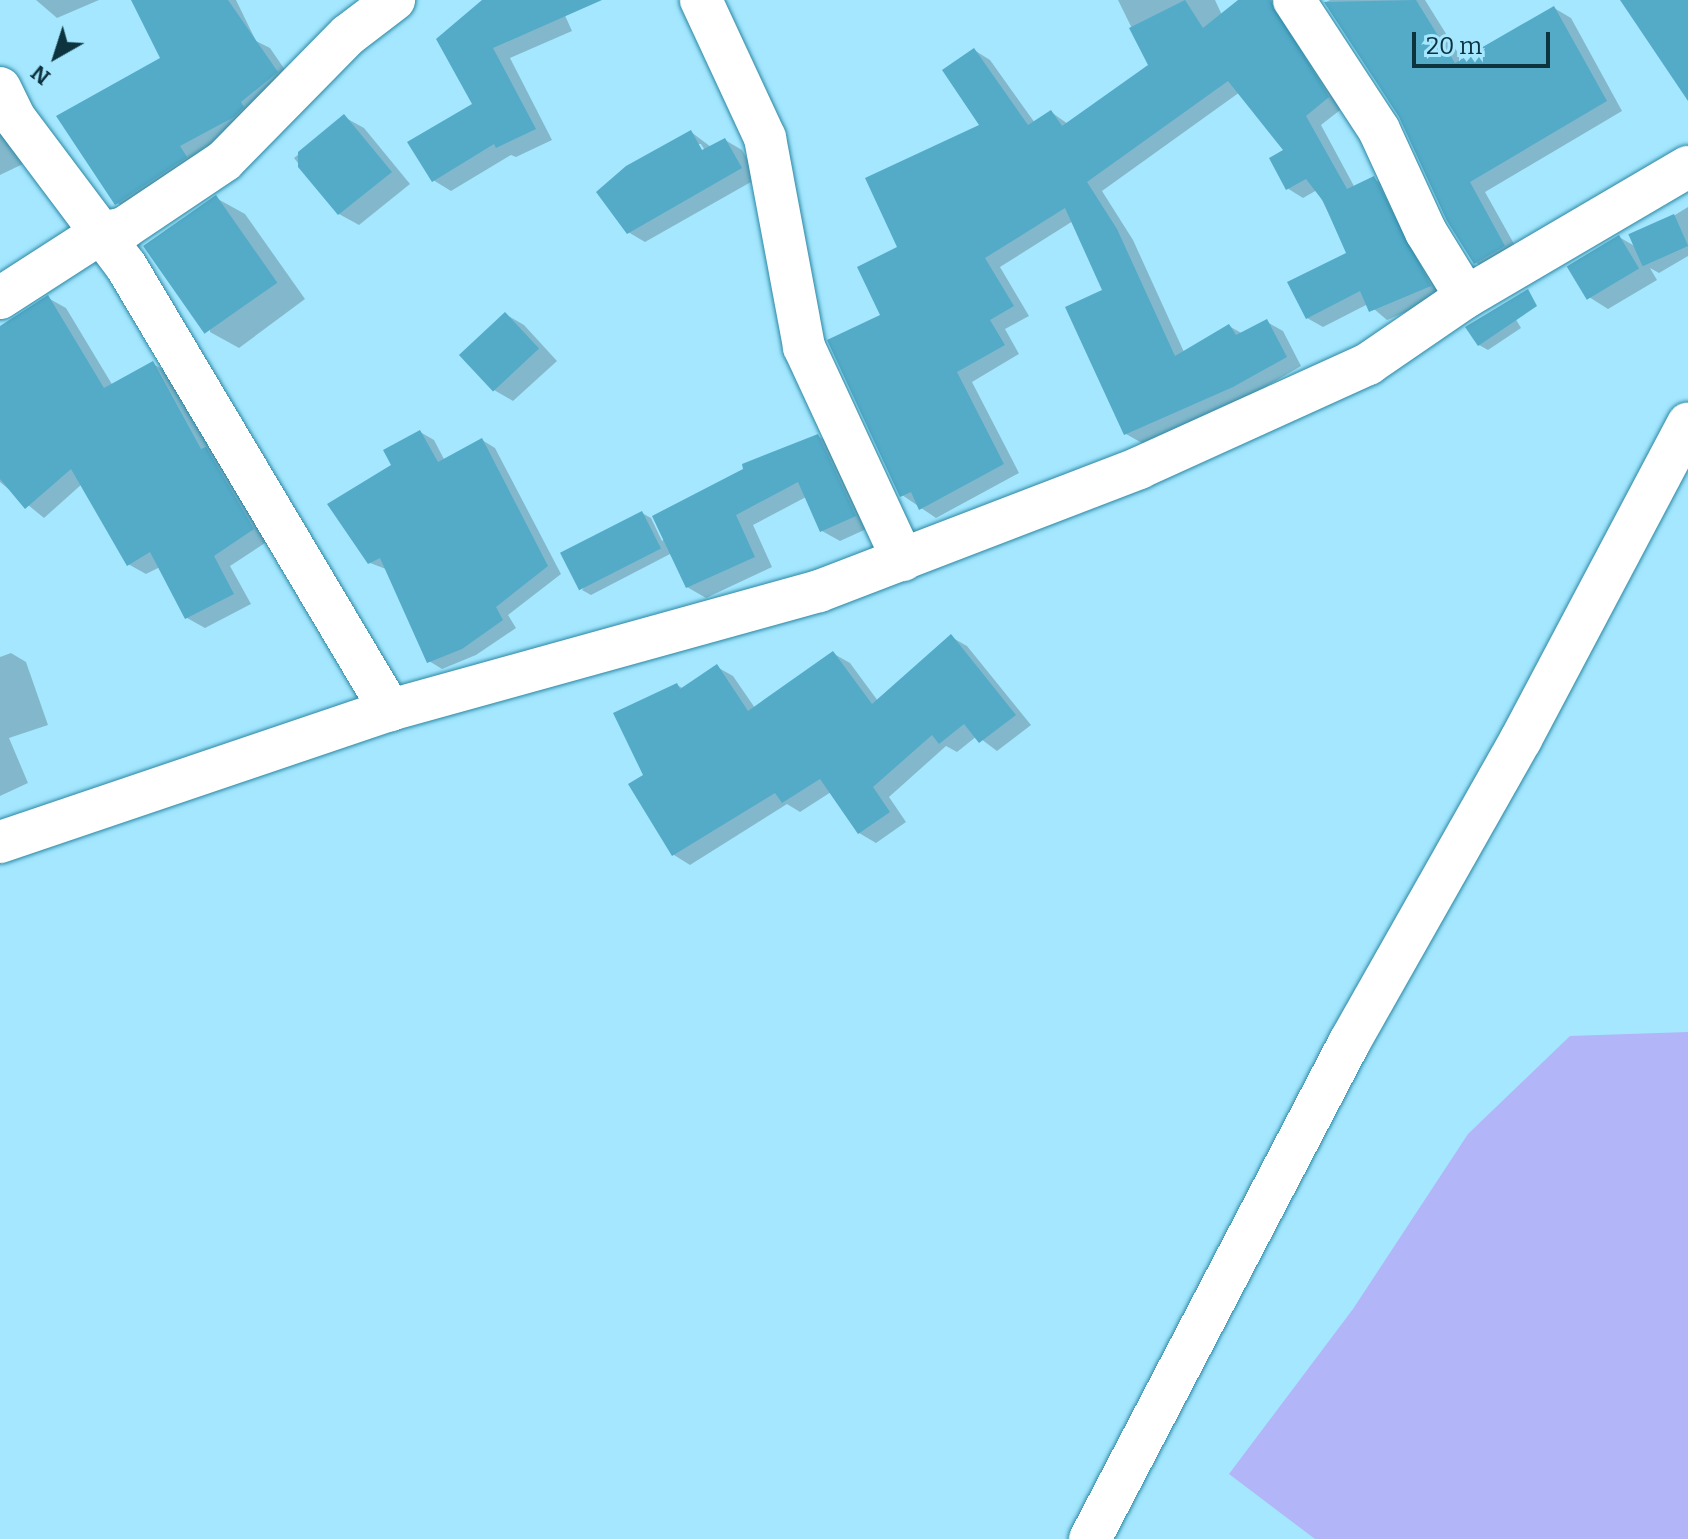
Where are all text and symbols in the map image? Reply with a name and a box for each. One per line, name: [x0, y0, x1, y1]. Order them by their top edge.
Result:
north arrow: [16, 16, 96, 96]
scale bar: [1416, 16, 1554, 66]
text: 20 m: [1426, 32, 1482, 60]
text: N: [25, 59, 56, 91]

